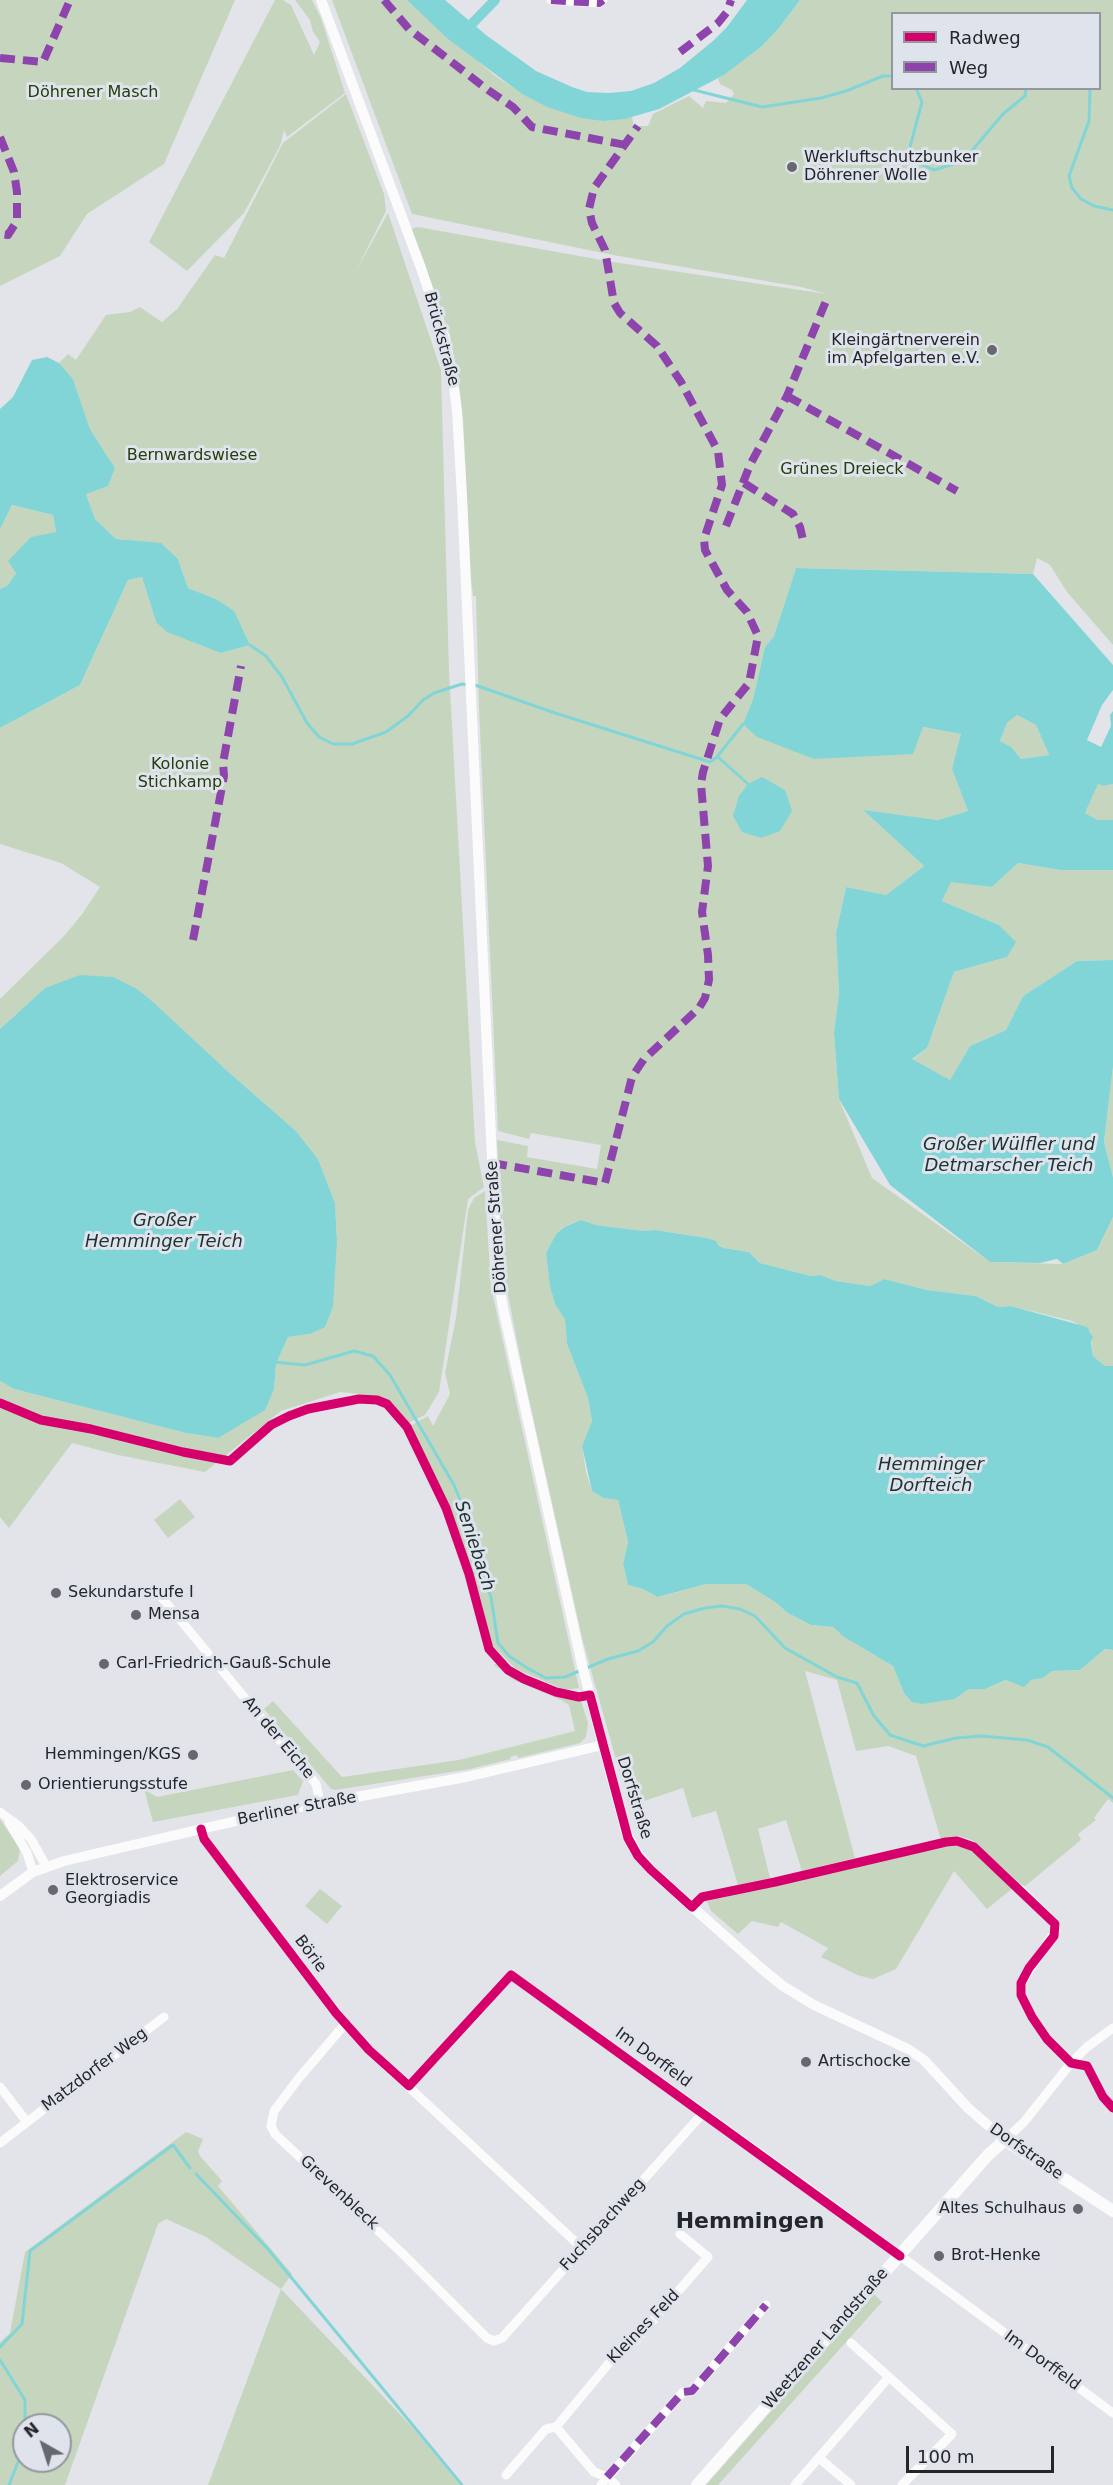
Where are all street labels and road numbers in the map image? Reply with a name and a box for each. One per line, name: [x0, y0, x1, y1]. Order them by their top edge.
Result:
street label: Brückstraße: [419, 290, 463, 388]
street label: Döhrener Straße: [483, 1160, 511, 1294]
street label: An der Eiche: [238, 1693, 318, 1783]
street label: Dorfstraße: [612, 1754, 656, 1842]
street label: Berliner Straße: [236, 1788, 358, 1830]
street label: Börie: [290, 1932, 330, 1976]
street label: Matzdorfer Weg: [39, 2024, 151, 2116]
street label: Im Dorffeld: [611, 2024, 695, 2092]
street label: Dorfstraße: [986, 2120, 1066, 2184]
street label: Grevenbleck: [296, 2152, 382, 2234]
street label: Fuchsbachweg: [556, 2175, 650, 2275]
street label: Weetzener Landstraße: [759, 2265, 893, 2413]
street label: Kleines Feld: [604, 2286, 684, 2368]
street label: Im Dorffeld: [1000, 2327, 1084, 2395]

